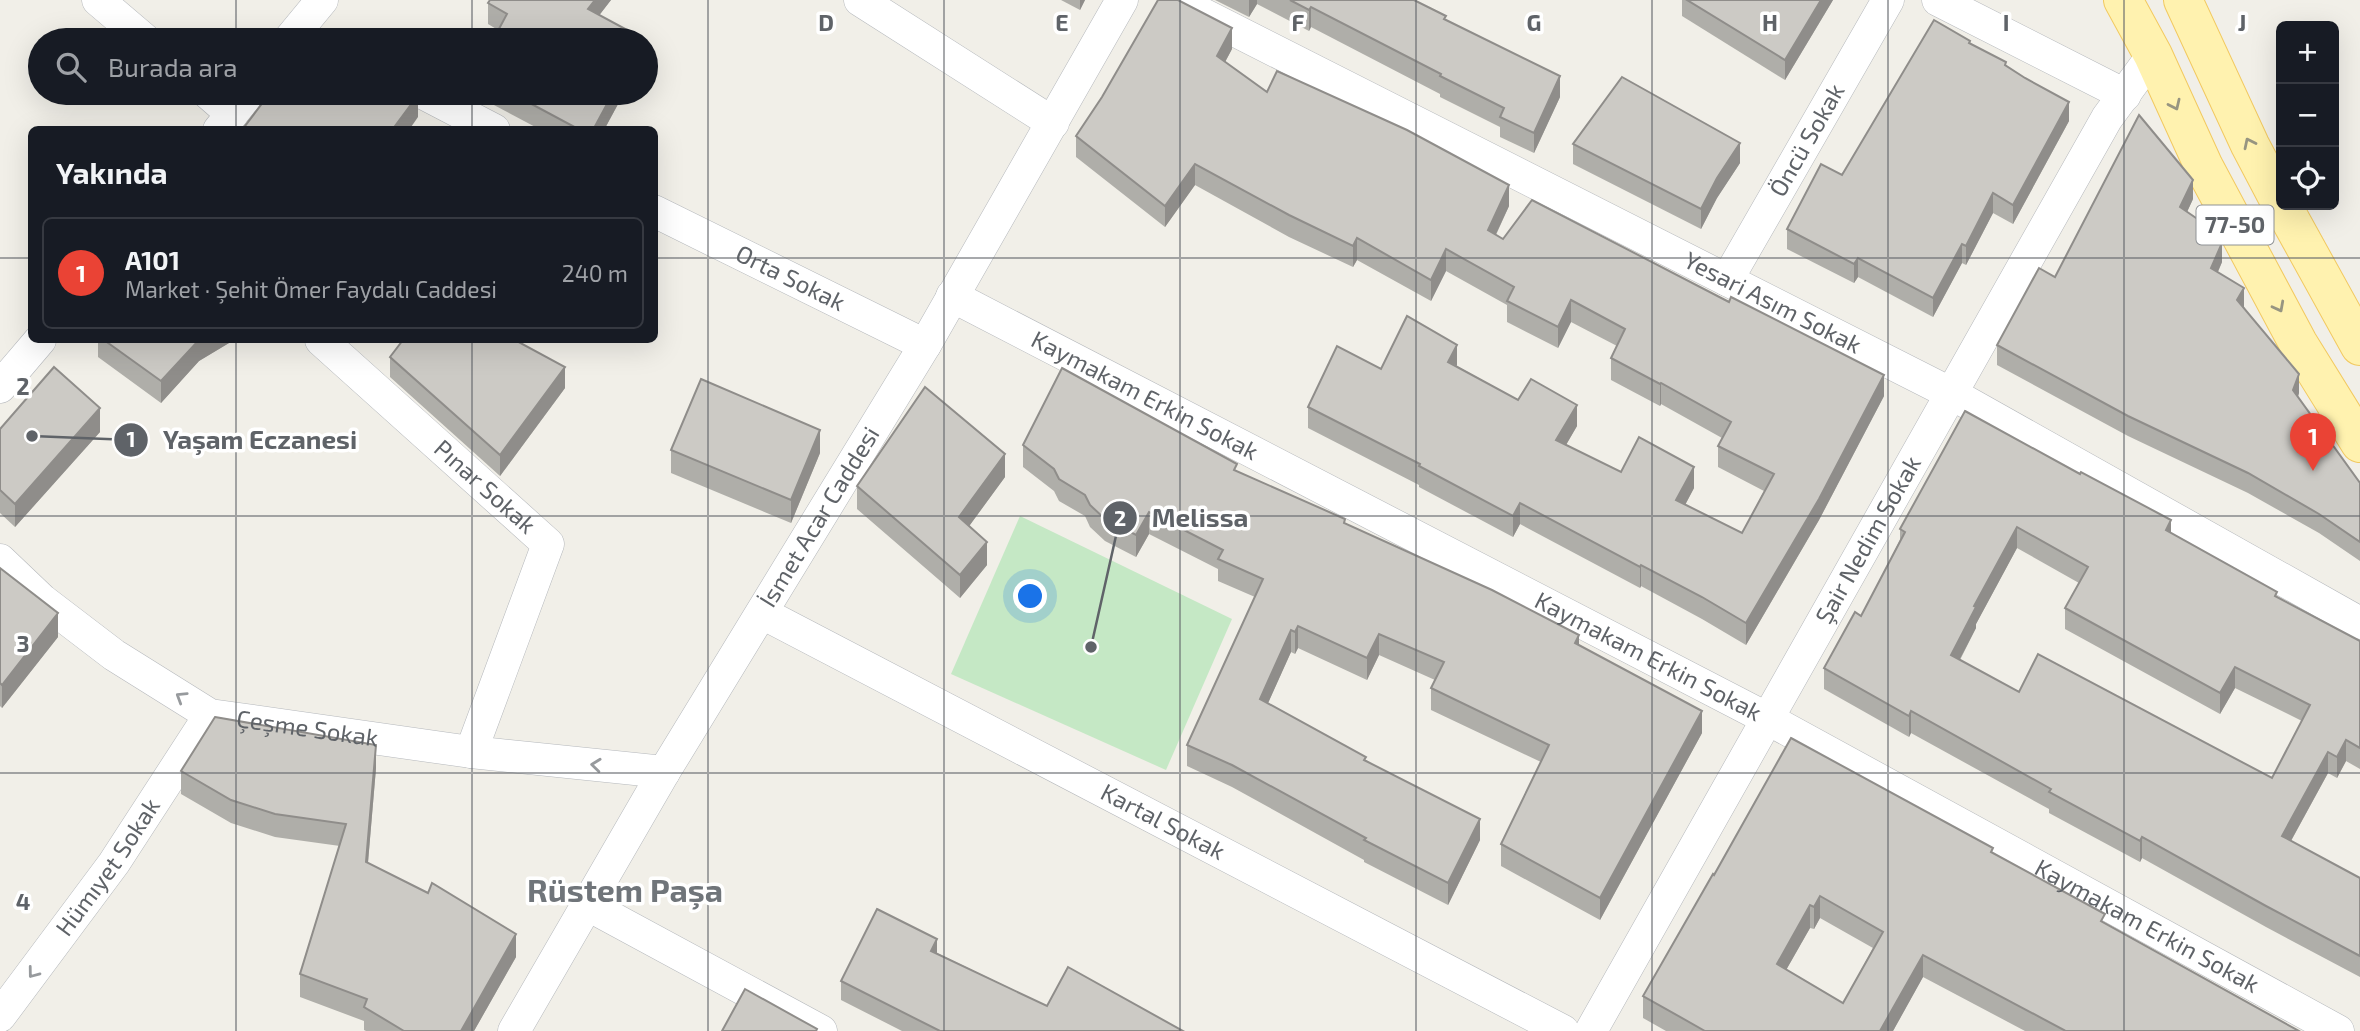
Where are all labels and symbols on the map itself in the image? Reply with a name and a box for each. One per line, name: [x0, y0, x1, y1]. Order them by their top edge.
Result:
text: D: [818, 8, 834, 36]
text: E: [1055, 8, 1069, 36]
text: F: [1292, 8, 1305, 36]
text: G: [1527, 8, 1541, 36]
text: H: [1762, 8, 1778, 36]
text: I: [2003, 8, 2009, 36]
text: J: [2238, 8, 2246, 36]
street label: Öncü Sokak: [1762, 78, 1850, 201]
one-way arrow: [2167, 98, 2181, 110]
one-way arrow: [2244, 138, 2258, 150]
road number: 77-50: [2196, 206, 2274, 244]
street label: Orta Sokak: [732, 238, 850, 316]
street label: Yesari Asım Sokak: [1680, 245, 1867, 359]
one-way arrow: [2271, 300, 2284, 312]
street label: Kaymakam Erkin Sokak: [1027, 324, 1264, 465]
text: 2: [16, 372, 30, 400]
pin: 1: [2290, 413, 2336, 471]
callout: Yaşam Eczanesi: [114, 416, 371, 463]
street label: İsmet Acar Caddesi: [752, 421, 885, 612]
text: Yaşam Eczanesi: [163, 423, 357, 456]
text: 1: [126, 426, 136, 451]
street label: Pınar Sokak: [429, 433, 542, 539]
street label: Şair Nedim Sokak: [1808, 450, 1926, 629]
callout: Melissa: [1103, 495, 1262, 542]
text: Melissa: [1152, 501, 1248, 532]
text: 2: [1114, 505, 1126, 530]
your location: [1013, 579, 1047, 613]
street label: Kaymakam Erkin Sokak: [1530, 585, 1767, 726]
text: 3: [16, 629, 30, 657]
one-way arrow: [176, 692, 189, 705]
street label: Çeşme Sokak: [235, 703, 380, 752]
one-way arrow: [590, 758, 601, 773]
street label: Kartal Sokak: [1096, 776, 1230, 865]
street label: Hümıyet Sokak: [49, 792, 165, 941]
street label: Kaymakam Erkin Sokak: [2030, 852, 2265, 998]
district label: Rüstem Paşa: [527, 870, 723, 910]
text: 4: [16, 887, 30, 915]
one-way arrow: [28, 965, 41, 978]

